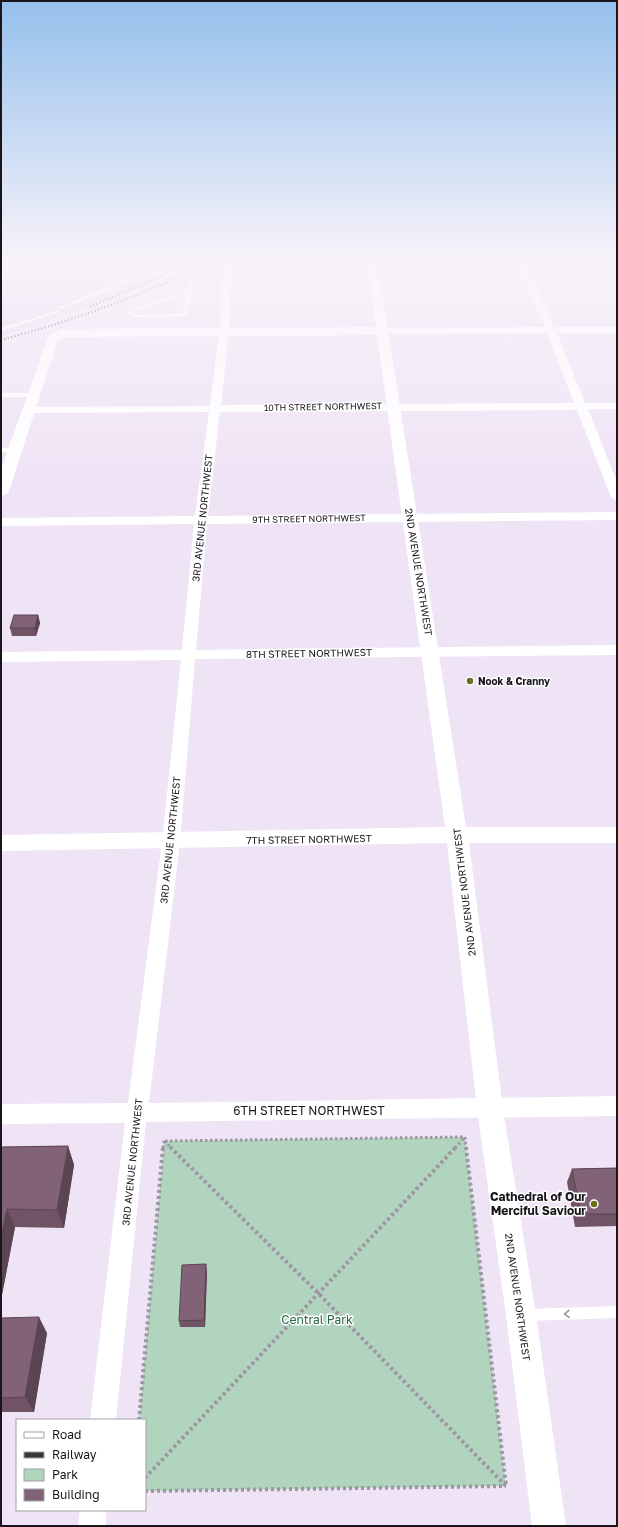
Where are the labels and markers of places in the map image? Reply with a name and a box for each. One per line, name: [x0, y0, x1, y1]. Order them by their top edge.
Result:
place label: Nook & Cranny: [478, 675, 550, 687]
marker: Nook & Cranny: [465, 676, 475, 686]
place label: Cathedral of Our Merciful Saviour: [490, 1189, 586, 1218]
marker: Cathedral of Our Merciful Saviour: [589, 1199, 599, 1209]

